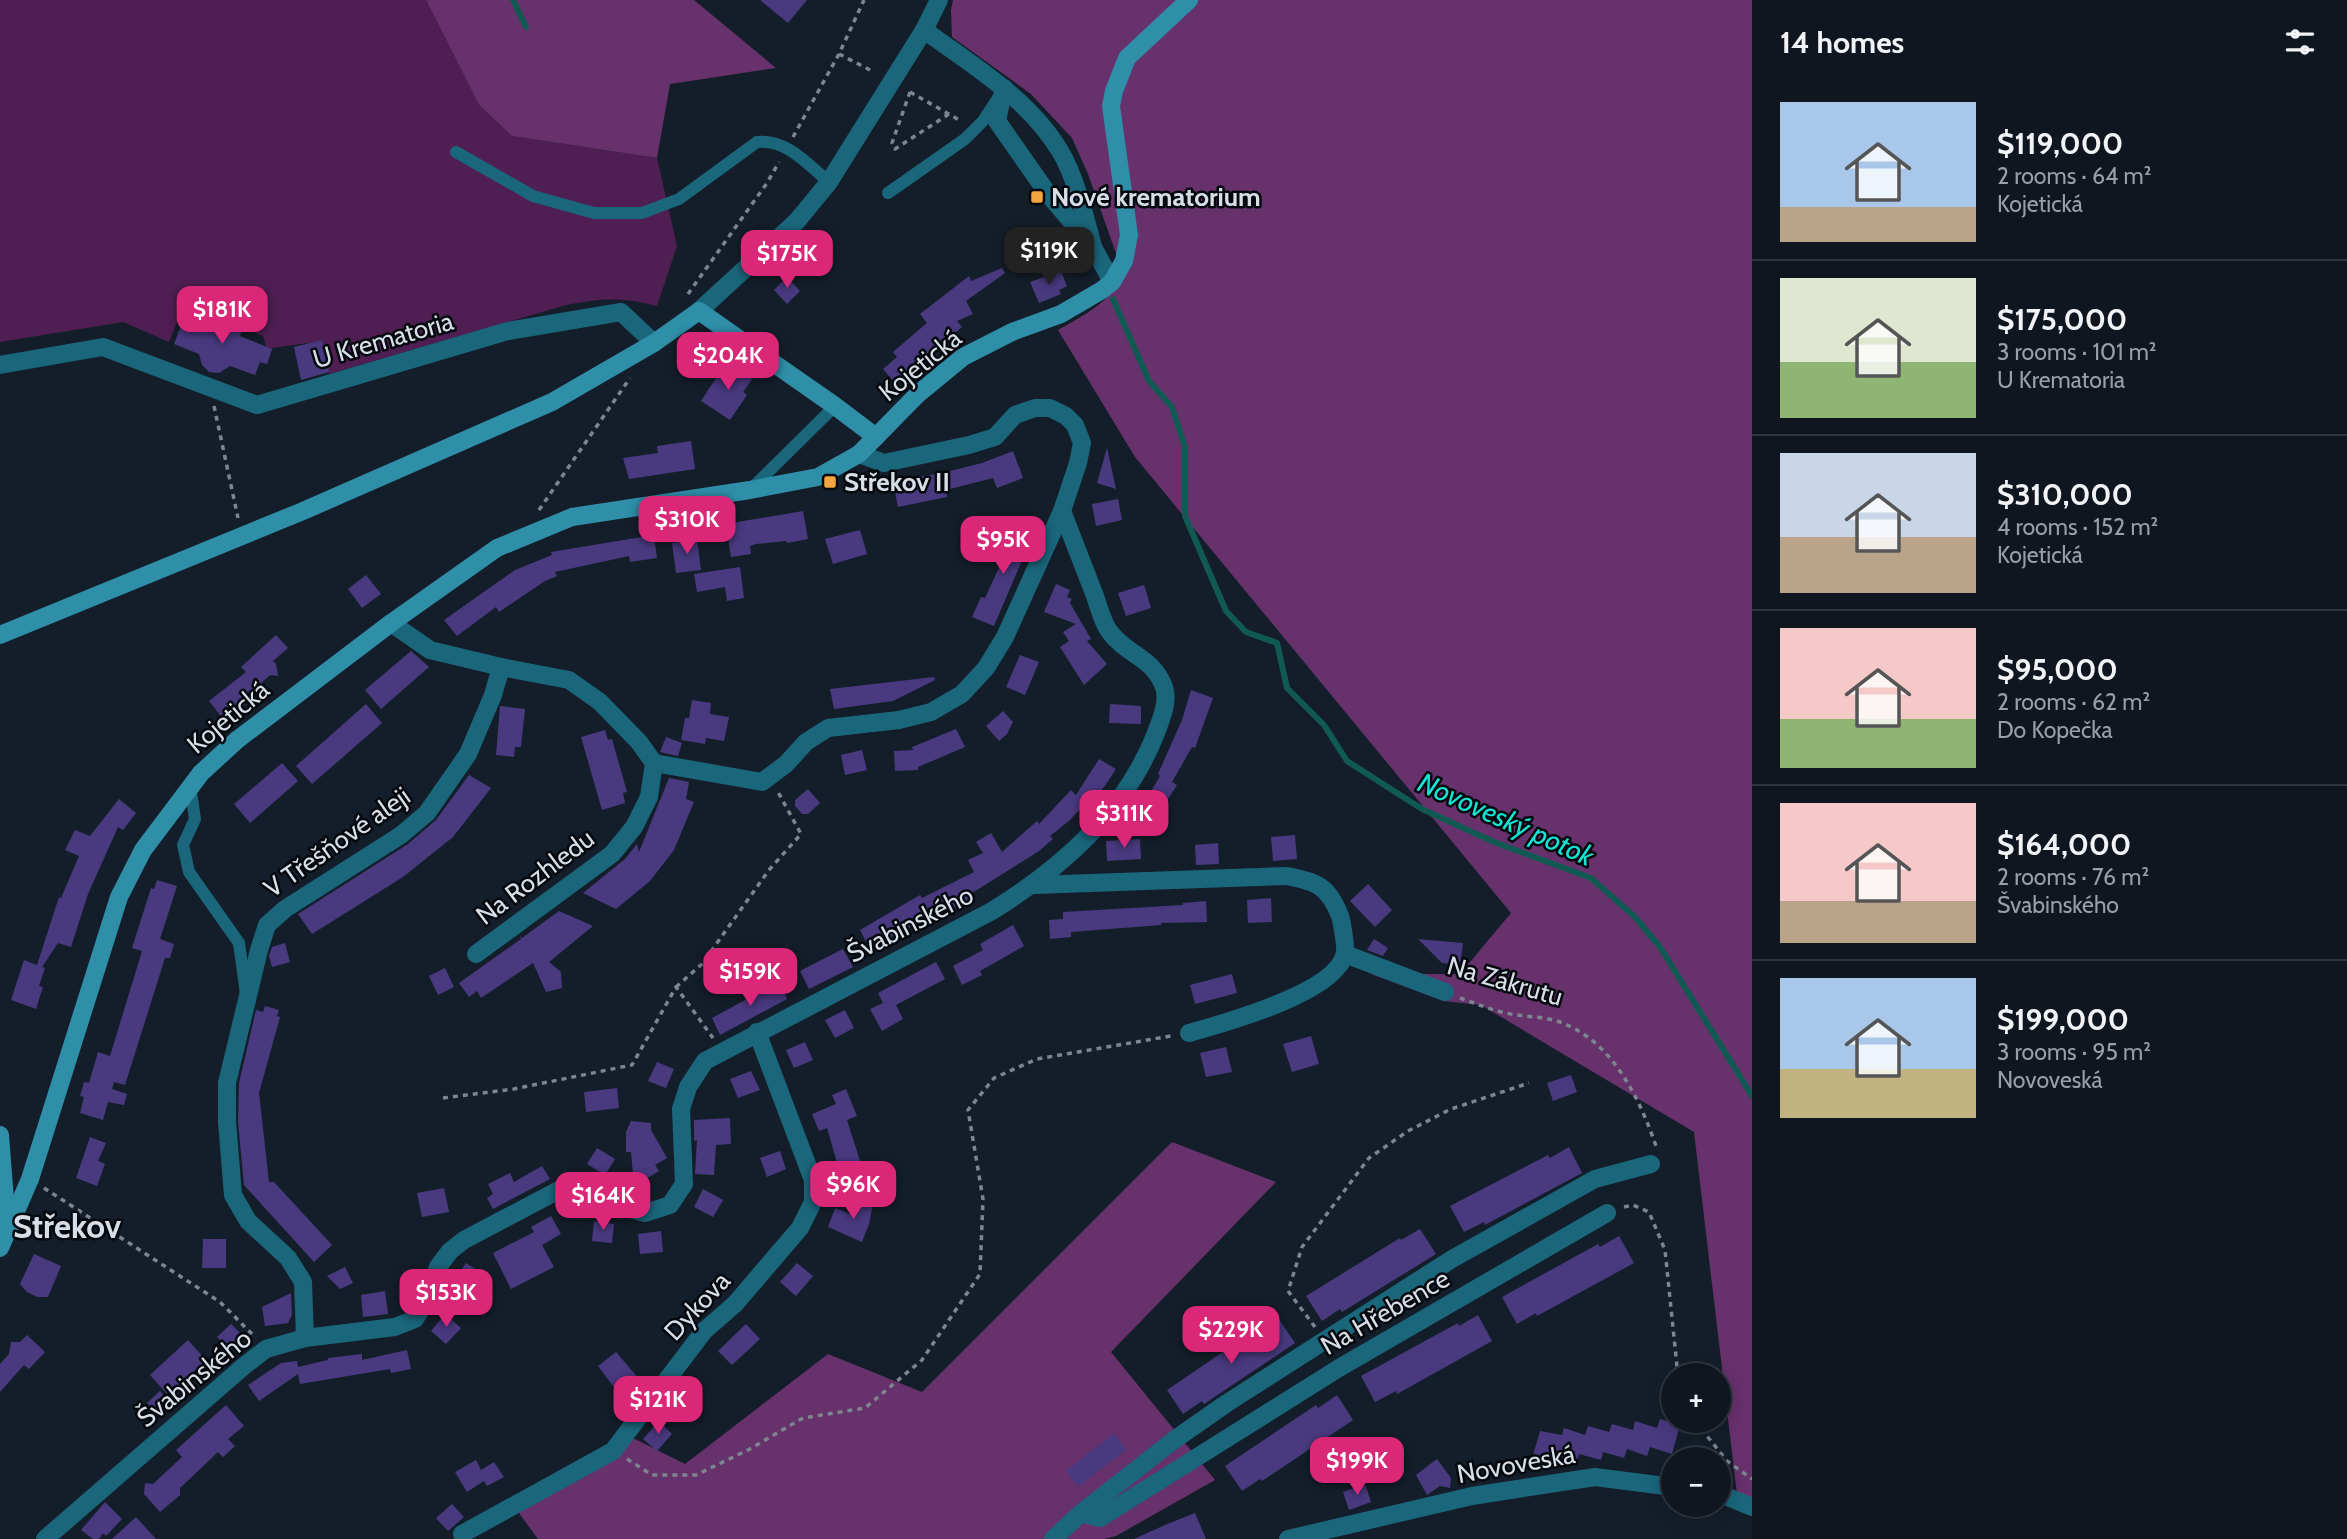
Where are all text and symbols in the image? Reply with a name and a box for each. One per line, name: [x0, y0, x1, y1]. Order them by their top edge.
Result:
icon: filters: [2281, 23, 2319, 61]
text: 14 homes: [1780, 24, 1904, 61]
text: $119,000: [1997, 125, 2123, 162]
icon: home: [1836, 130, 1920, 214]
text: 2 rooms · 64 m²: [1997, 162, 2151, 190]
place label: Nové krematorium: [1051, 181, 1261, 213]
marker: Nové krematorium: [1029, 189, 1045, 205]
text: Kojetická: [1997, 190, 2083, 218]
pin: $119K: [1000, 228, 1098, 287]
pin: $175K: [738, 230, 836, 290]
text: $119K: [1020, 236, 1078, 264]
text: $175K: [757, 239, 817, 267]
pin: $181K: [173, 286, 271, 346]
text: $181K: [193, 295, 251, 323]
text: $175,000: [1997, 301, 2127, 338]
street label: U Krematoria: [309, 305, 457, 375]
icon: home: [1836, 306, 1920, 390]
street label: Kojetická: [872, 322, 968, 408]
pin: $204K: [679, 332, 777, 392]
text: 3 rooms · 101 m²: [1997, 338, 2156, 366]
text: $204K: [693, 341, 763, 369]
text: U Krematoria: [1997, 366, 2125, 394]
place label: Střekov II: [844, 466, 950, 498]
marker: Střekov II: [822, 474, 838, 490]
text: $310,000: [1997, 476, 2133, 513]
icon: home: [1836, 481, 1920, 565]
pin: $310K: [638, 496, 736, 556]
text: $310K: [655, 505, 719, 533]
text: 4 rooms · 152 m²: [1997, 513, 2158, 541]
pin: $95K: [962, 516, 1044, 576]
text: $95K: [976, 525, 1030, 553]
text: Kojetická: [1997, 541, 2083, 569]
text: $95,000: [1997, 651, 2118, 688]
icon: home: [1836, 656, 1920, 740]
street label: Kojetická: [181, 673, 276, 760]
text: 2 rooms · 62 m²: [1997, 688, 2150, 716]
text: Do Kopečka: [1997, 716, 2113, 744]
water label: Novoveský potok: [1413, 765, 1600, 873]
street label: V Třešňové aleji: [258, 780, 416, 904]
pin: $311K: [1075, 790, 1173, 850]
text: $311K: [1095, 799, 1153, 827]
street label: Na Rozhledu: [470, 822, 600, 932]
text: $164,000: [1997, 826, 2131, 863]
icon: home: [1836, 831, 1920, 915]
text: 2 rooms · 76 m²: [1997, 863, 2149, 891]
street label: Švabinského: [841, 878, 979, 970]
text: Švabinského: [1997, 891, 2119, 919]
pin: $159K: [701, 948, 799, 1008]
street label: Na Zákrutu: [1444, 949, 1566, 1013]
text: $159K: [719, 957, 781, 985]
text: $199,000: [1997, 1001, 2129, 1038]
icon: home: [1836, 1006, 1920, 1090]
text: 3 rooms · 95 m²: [1997, 1038, 2151, 1066]
text: Novoveská: [1997, 1066, 2103, 1094]
pin: $96K: [812, 1162, 894, 1221]
text: $96K: [826, 1170, 880, 1198]
pin: $164K: [554, 1172, 652, 1232]
text: $164K: [571, 1181, 635, 1209]
district label: Střekov: [13, 1206, 122, 1246]
street label: Na Hřebence: [1315, 1262, 1455, 1362]
street label: Dykova: [657, 1265, 737, 1347]
pin: $153K: [397, 1270, 495, 1329]
text: $153K: [416, 1278, 477, 1306]
pin: $229K: [1182, 1306, 1280, 1366]
text: $229K: [1198, 1315, 1264, 1343]
street label: Švabinského: [130, 1322, 258, 1434]
map controls: [1661, 1363, 1731, 1517]
button: +: [1661, 1363, 1731, 1433]
pin: $121K: [609, 1376, 707, 1436]
text: $121K: [630, 1385, 686, 1413]
pin: $199K: [1308, 1438, 1406, 1497]
street label: Novoveská: [1454, 1438, 1578, 1490]
text: $199K: [1326, 1446, 1388, 1474]
button: −: [1661, 1447, 1731, 1517]

